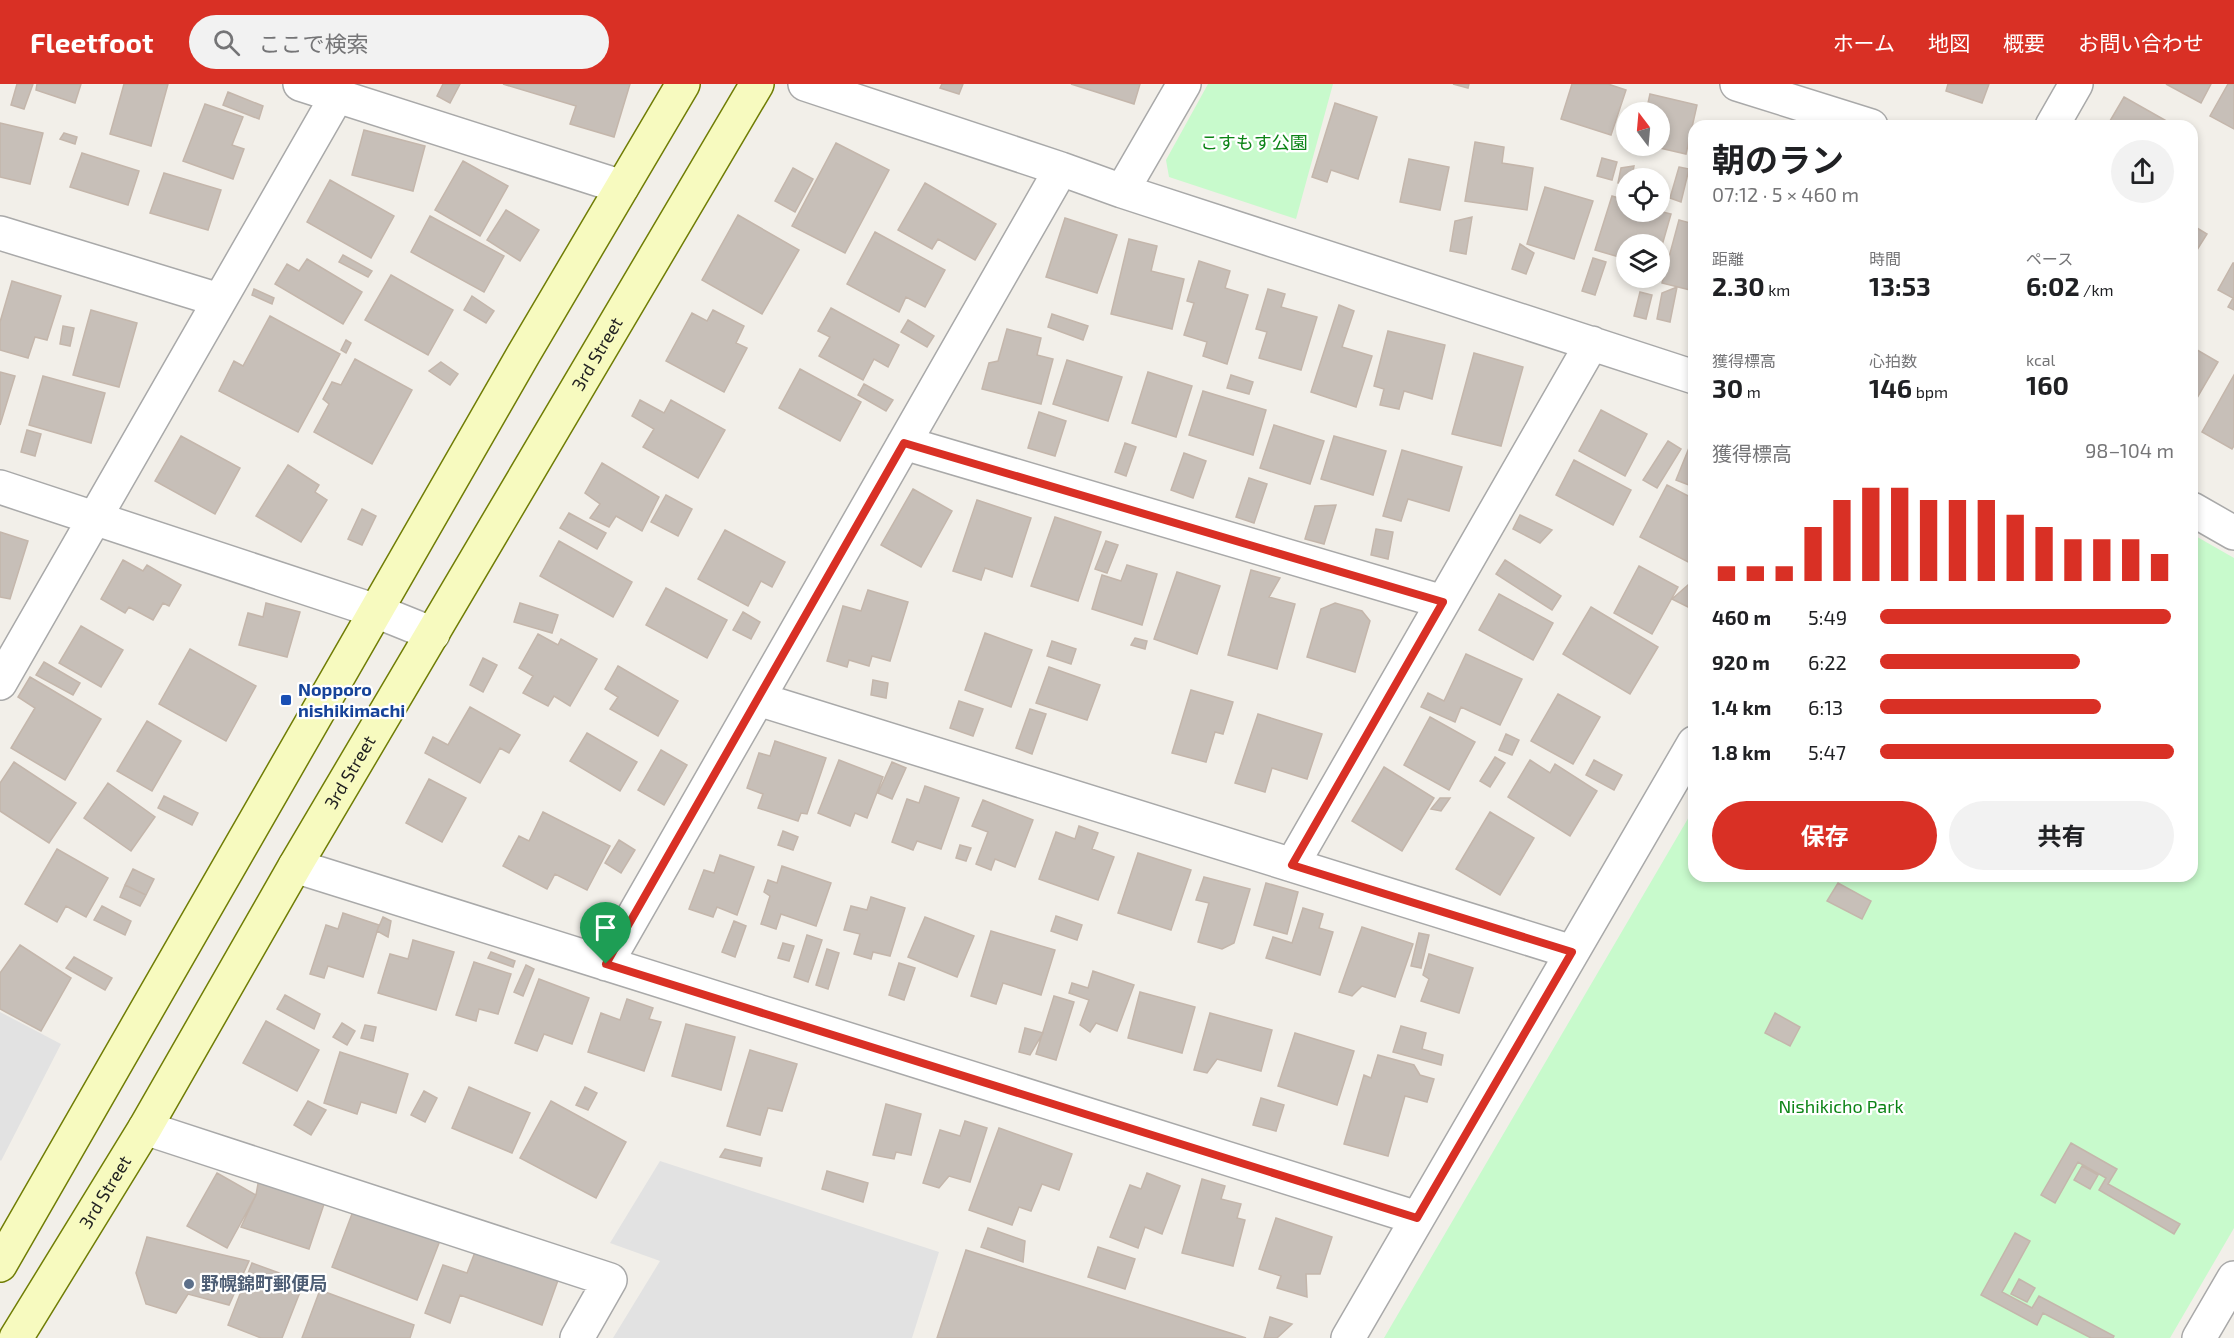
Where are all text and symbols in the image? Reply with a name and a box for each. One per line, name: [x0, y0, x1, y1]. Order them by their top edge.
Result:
search box: [189, 15, 609, 69]
text: Fleetfoot: [30, 25, 153, 59]
icon: search: [210, 26, 243, 59]
text: ここで検索: [258, 30, 368, 56]
text: ホーム: [1833, 30, 1895, 55]
text: 地図: [1928, 30, 1970, 55]
text: 概要: [2003, 30, 2045, 55]
text: お問い合わせ: [2078, 30, 2204, 55]
north arrow: [1616, 102, 1670, 156]
map controls: [1616, 102, 1670, 288]
park label: こすもす公園: [1200, 131, 1308, 153]
text: 朝のラン: [1712, 139, 1844, 179]
button: share: [2111, 140, 2174, 203]
button: locate: [1616, 168, 1670, 222]
text: 07:12 · 5 × 460 m: [1712, 182, 1859, 206]
button: layers: [1616, 234, 1670, 288]
text: 距離: [1712, 249, 1744, 268]
text: 時間: [1869, 249, 1901, 268]
text: ペース: [2026, 249, 2073, 268]
text: 2.30: [1712, 270, 1765, 301]
text: 13:53: [1869, 270, 1931, 301]
text: 6:02: [2026, 270, 2080, 301]
text: km: [1765, 280, 1790, 299]
text: /km: [2080, 280, 2114, 299]
street label: 3rd Street: [566, 313, 627, 394]
text: kcal: [2026, 350, 2055, 369]
text: 獲得標高: [1712, 351, 1776, 370]
text: 心拍数: [1869, 351, 1917, 370]
text: 160: [2026, 369, 2069, 400]
text: 30: [1712, 372, 1743, 403]
text: 146: [1869, 372, 1912, 403]
text: m: [1743, 382, 1761, 401]
text: bpm: [1912, 382, 1948, 401]
text: 98–104 m: [2085, 438, 2174, 462]
text: 獲得標高: [1712, 441, 1792, 465]
text: 460 m: [1712, 605, 1771, 629]
text: 5:49: [1808, 605, 1847, 629]
text: 920 m: [1712, 650, 1770, 674]
text: 6:22: [1808, 650, 1847, 674]
place label: Nopporo nishikimachi: [298, 678, 405, 721]
marker: Nopporo nishikimachi: [279, 693, 293, 707]
text: 1.4 km: [1712, 695, 1771, 719]
text: 6:13: [1808, 695, 1843, 719]
street label: 3rd Street: [319, 731, 380, 813]
text: 1.8 km: [1712, 740, 1771, 764]
text: 5:47: [1808, 740, 1846, 764]
button: 保存: [1712, 801, 1937, 870]
button: 共有: [1949, 801, 2174, 870]
pin: [580, 902, 631, 964]
icon: arrive: [589, 911, 622, 944]
park label: Nishikicho Park: [1778, 1095, 1904, 1117]
street label: 3rd Street: [74, 1151, 135, 1232]
place label: 野幌錦町郵便局: [201, 1272, 327, 1294]
marker: 野幌錦町郵便局: [182, 1277, 196, 1291]

